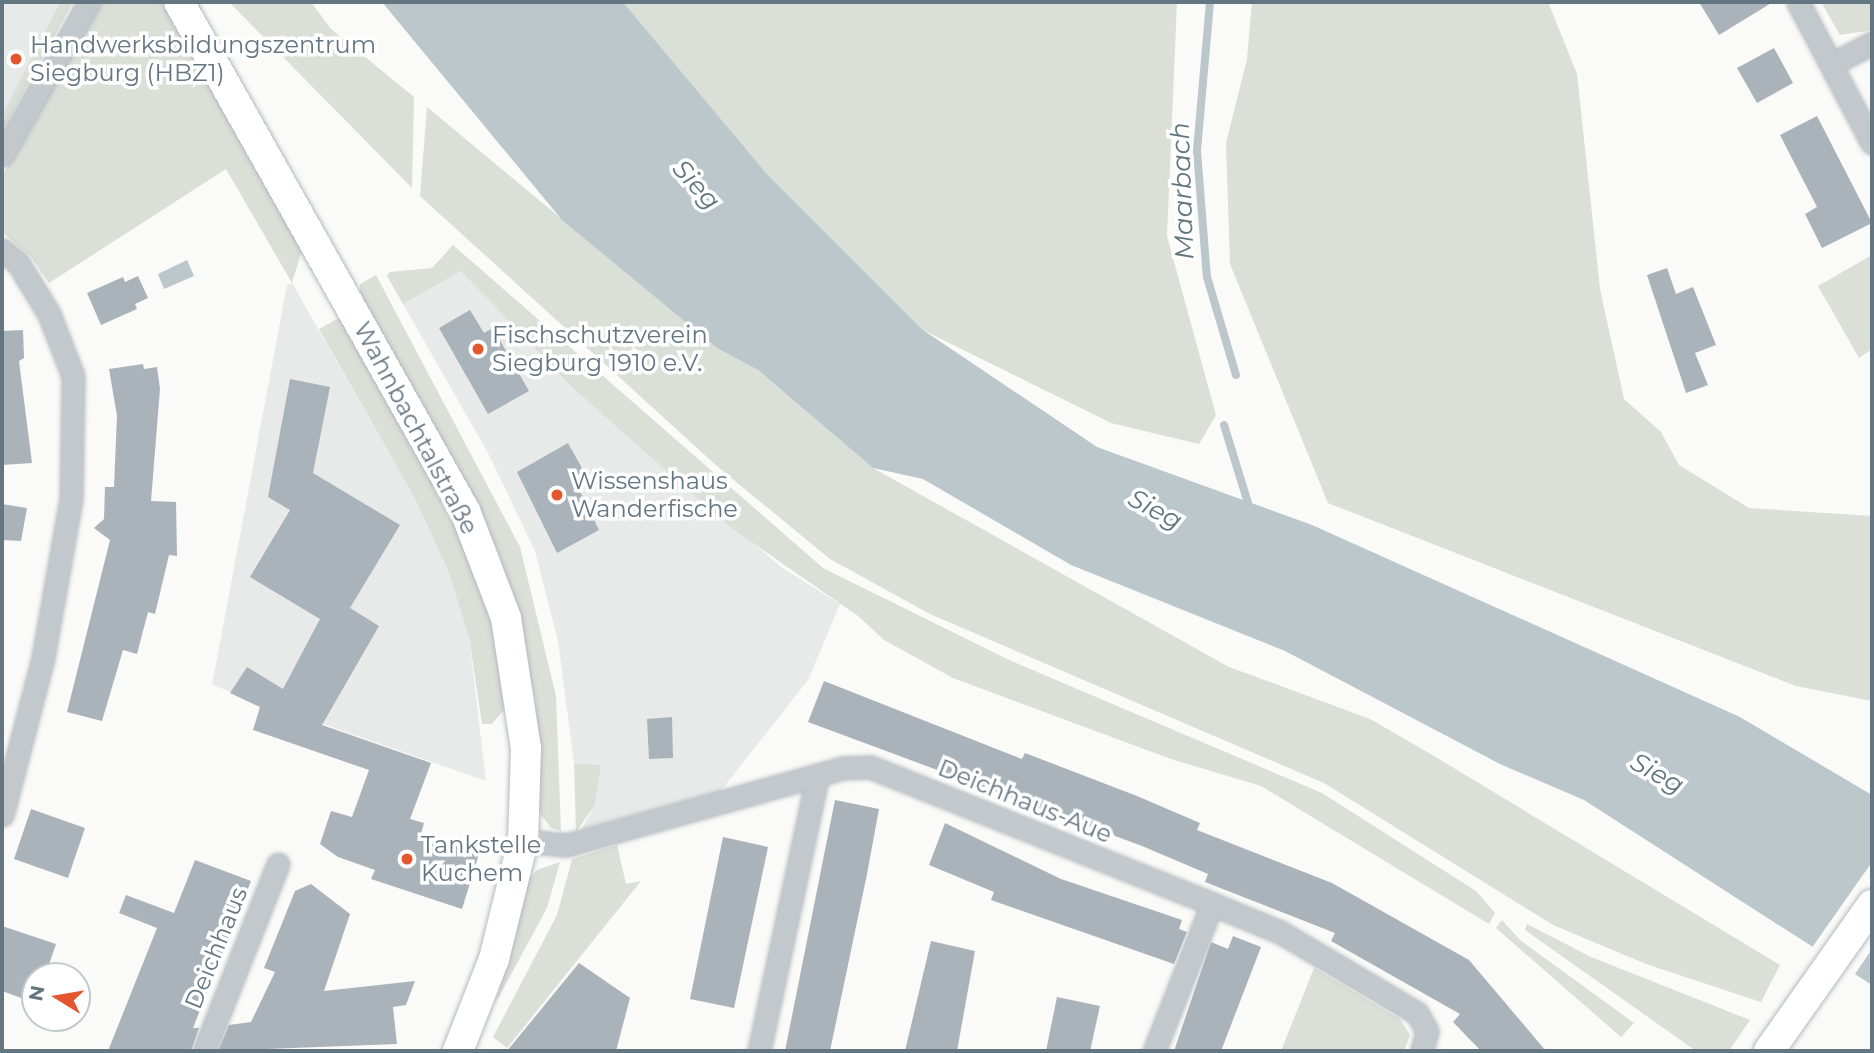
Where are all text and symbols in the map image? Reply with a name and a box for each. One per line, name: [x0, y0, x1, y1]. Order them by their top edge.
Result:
place label: Handwerksbildungszentrum Siegburg (HBZ1): [30, 31, 376, 87]
marker: Handwerksbildungszentrum Siegburg (HBZ1): [8, 51, 24, 67]
water label: Maarbach: [1165, 122, 1201, 260]
water label: Sieg: [666, 154, 726, 216]
street label: Wahnbachtalstraße: [348, 317, 484, 539]
place label: Fischschutzverein Siegburg 1910 e.V.: [492, 321, 708, 377]
marker: Fischschutzverein Siegburg 1910 e.V.: [470, 341, 486, 357]
place label: Wissenshaus Wanderfische: [571, 467, 738, 523]
water label: Sieg: [1123, 483, 1187, 537]
marker: Wissenshaus Wanderfische: [549, 487, 565, 503]
water label: Sieg: [1625, 747, 1689, 801]
street label: Deichhaus-Aue: [934, 753, 1116, 849]
place label: Tankstelle Kuchem: [421, 831, 541, 887]
marker: Tankstelle Kuchem: [399, 851, 415, 867]
street label: Deichhaus: [179, 883, 253, 1013]
north arrow: [21, 962, 91, 1032]
text: N: [24, 984, 50, 1003]

